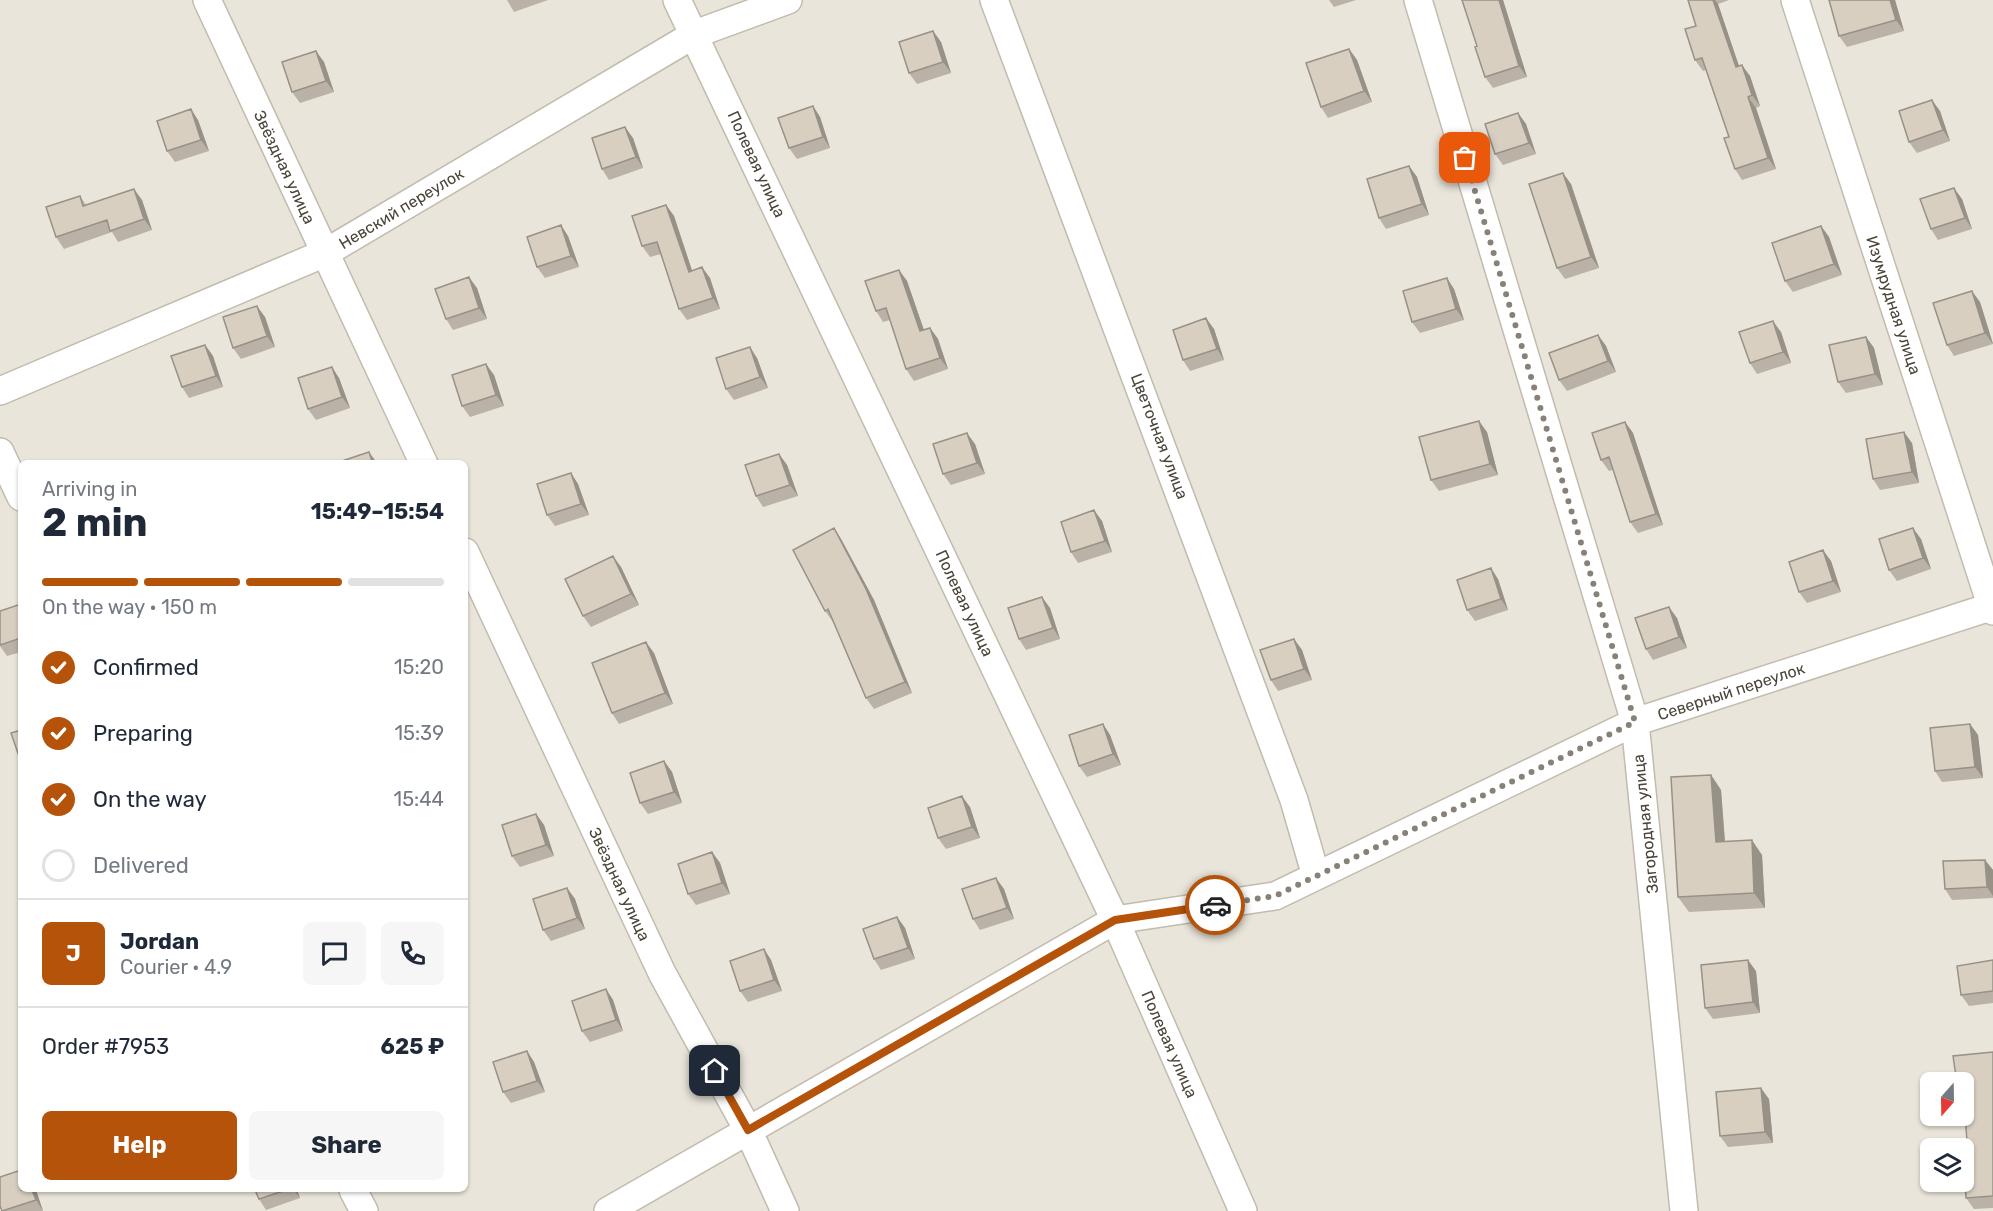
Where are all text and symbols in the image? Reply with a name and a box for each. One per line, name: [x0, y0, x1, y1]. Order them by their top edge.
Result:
street label: Звёздная улица: [250, 108, 319, 227]
street label: Полевая улица: [724, 108, 789, 220]
pin: [1439, 132, 1490, 183]
icon: bag: [1448, 141, 1481, 174]
street label: Невский переулок: [335, 163, 467, 253]
street label: Изумрудная улица: [1862, 233, 1925, 377]
street label: Цветочная улица: [1127, 371, 1192, 502]
text: Arriving in: [42, 477, 137, 501]
text: 15:49–15:54: [311, 498, 444, 525]
text: 2 min: [42, 500, 148, 546]
street label: Полевая улица: [932, 547, 997, 659]
text: On the way · 150 m: [42, 595, 217, 619]
icon: check: [42, 651, 75, 684]
text: Confirmed: [93, 654, 199, 681]
text: 15:20: [394, 655, 444, 679]
street label: Северный переулок: [1655, 659, 1808, 724]
icon: check: [42, 717, 75, 750]
text: Preparing: [93, 720, 193, 747]
text: 15:39: [395, 721, 444, 745]
street label: Загородная улица: [1629, 753, 1662, 895]
icon: check: [42, 783, 75, 816]
text: On the way: [93, 786, 207, 813]
text: 15:44: [394, 787, 444, 811]
street label: Звёздная улица: [585, 825, 654, 944]
text: Delivered: [93, 852, 189, 879]
courier: [1185, 875, 1245, 935]
icon: car: [1199, 889, 1232, 922]
button: chat: [303, 922, 366, 985]
button: phone: [381, 922, 444, 985]
text: Jordan: [120, 928, 199, 955]
text: J: [66, 940, 81, 967]
text: Courier · 4.9: [120, 955, 232, 979]
street label: Полевая улица: [1137, 988, 1202, 1101]
text: Order #7953: [42, 1033, 169, 1060]
text: 625 ₽: [381, 1033, 444, 1060]
pin: [689, 1045, 740, 1096]
icon: home: [698, 1054, 731, 1087]
north arrow: [1920, 1072, 1974, 1126]
map controls: [1920, 1072, 1974, 1192]
button: Help: [42, 1111, 237, 1180]
button: Share: [249, 1111, 444, 1180]
button: layers: [1920, 1138, 1974, 1192]

